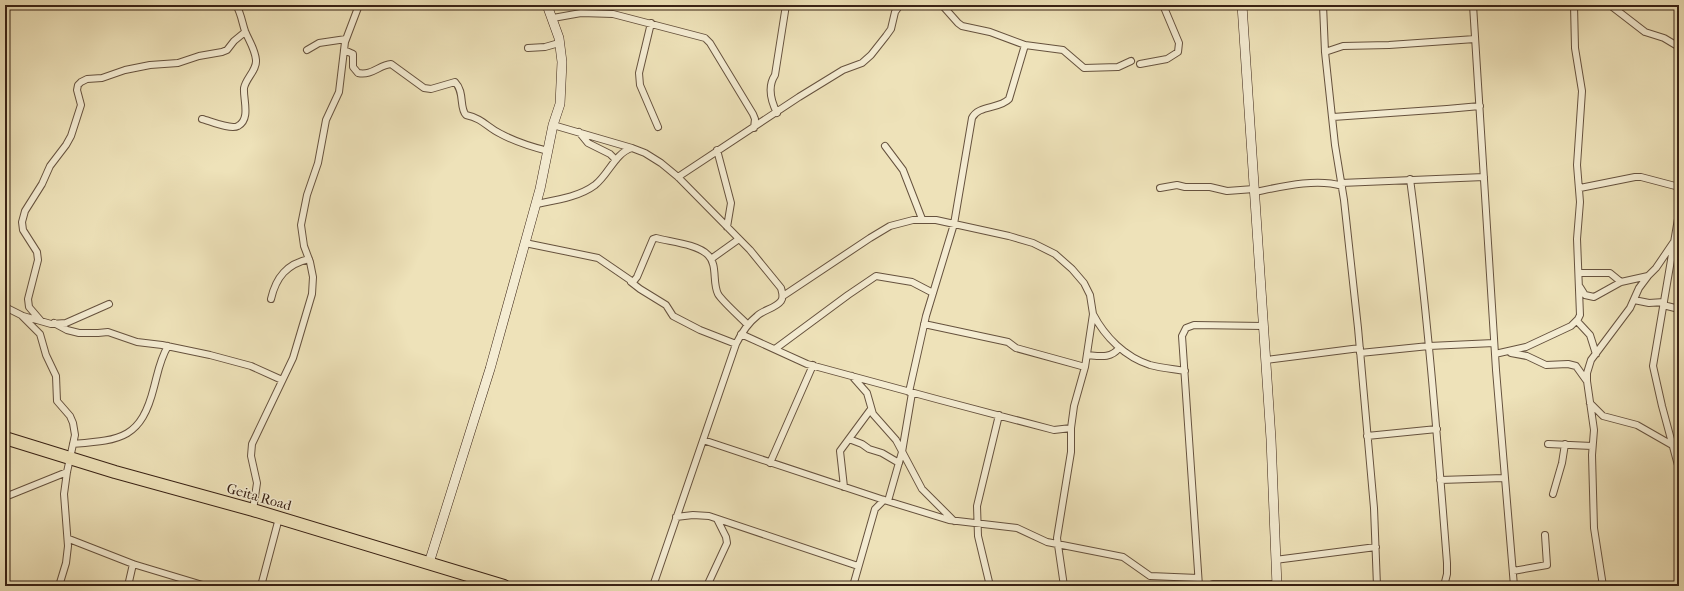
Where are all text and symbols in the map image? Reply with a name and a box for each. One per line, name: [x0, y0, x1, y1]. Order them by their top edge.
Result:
street label: Geita Road: [225, 480, 294, 514]

